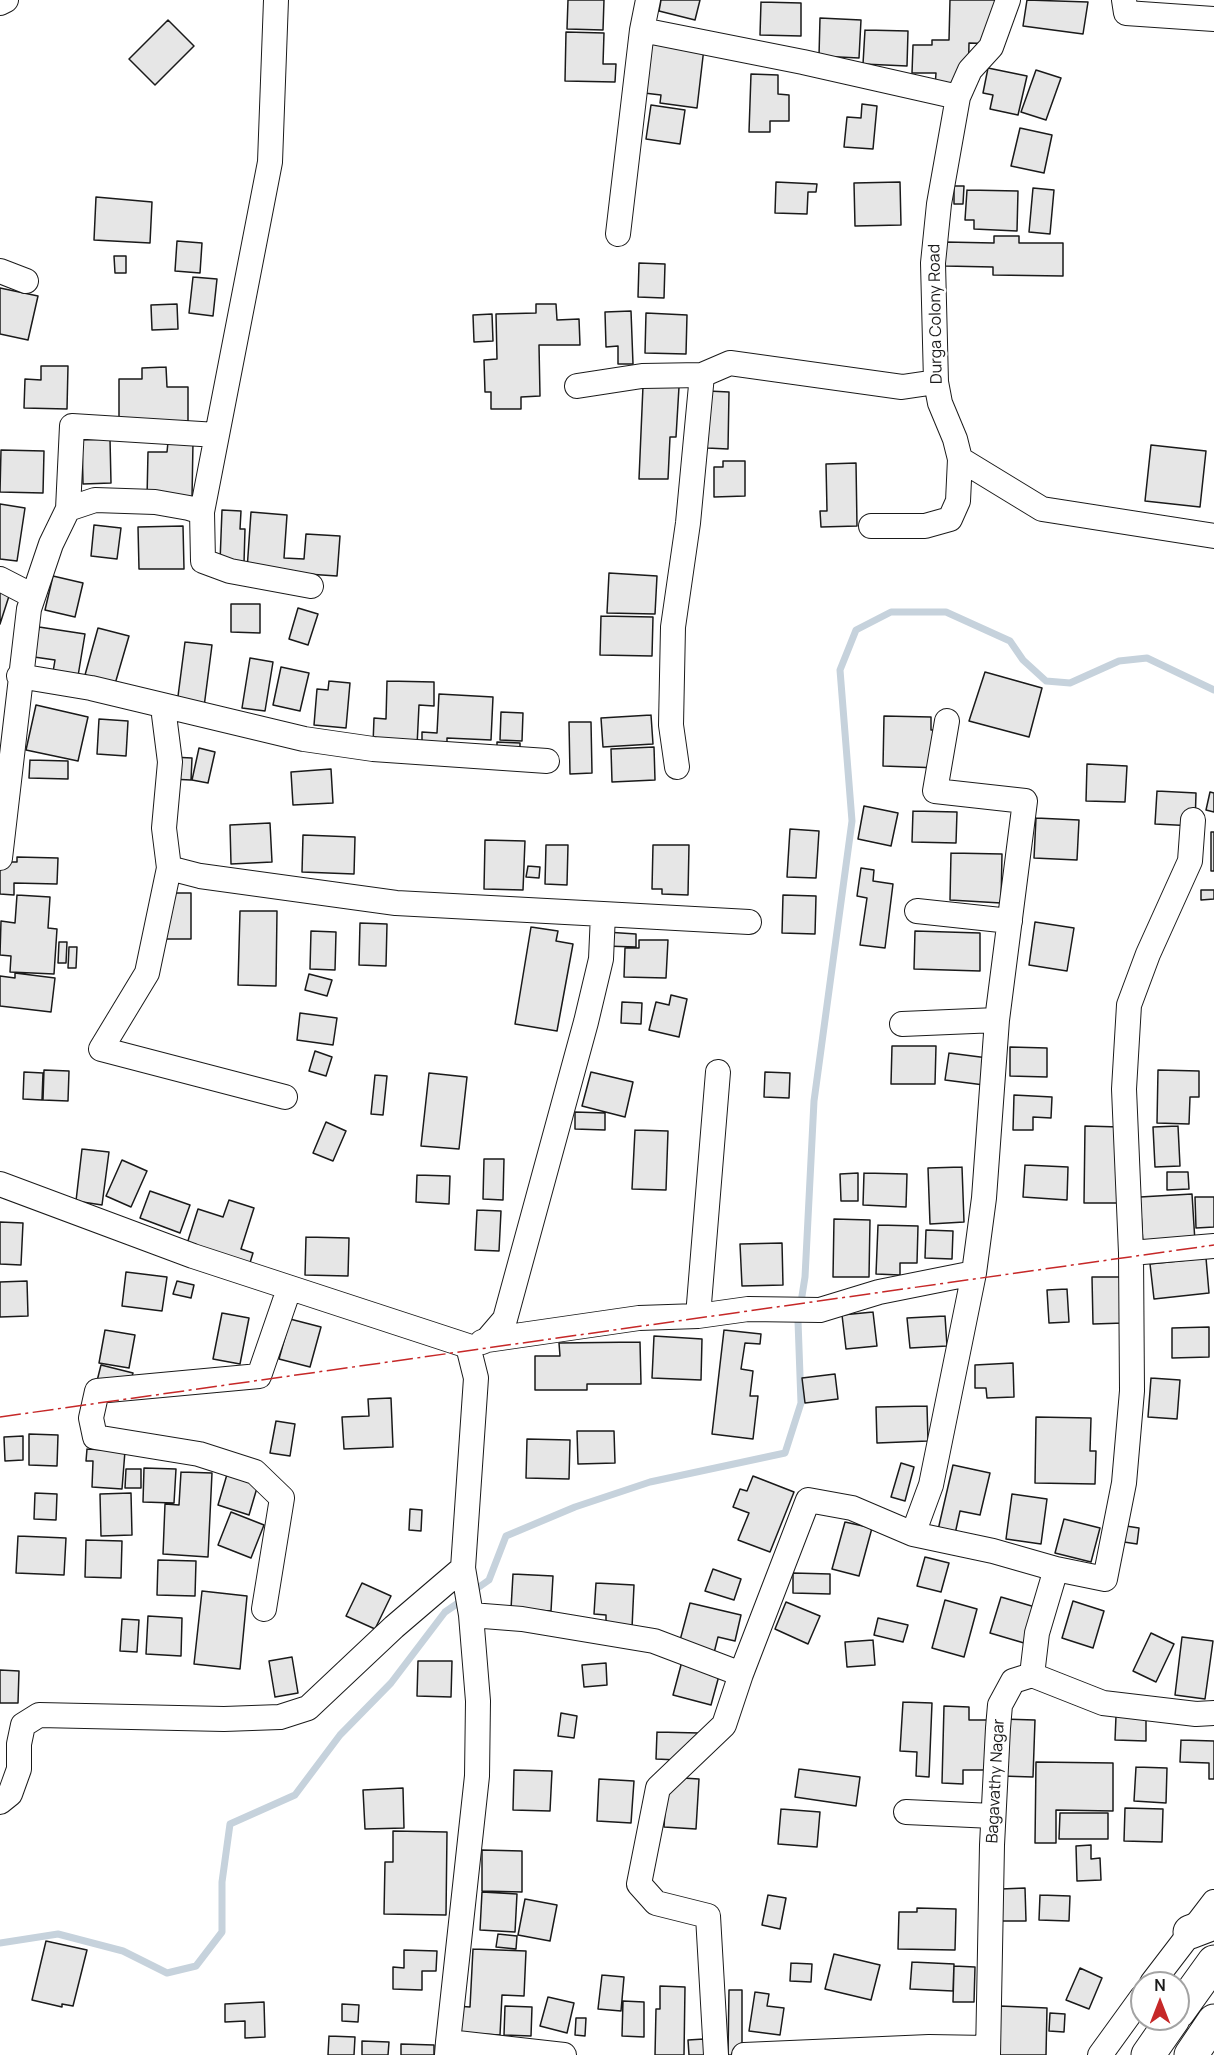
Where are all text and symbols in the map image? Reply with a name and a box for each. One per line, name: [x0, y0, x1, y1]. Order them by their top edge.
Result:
street label: Durga Colony Road: [925, 244, 947, 384]
street label: Bagavathy Nagar: [983, 1718, 1009, 1844]
north arrow: [1130, 1971, 1190, 2031]
text: N: [1154, 1974, 1166, 1996]

